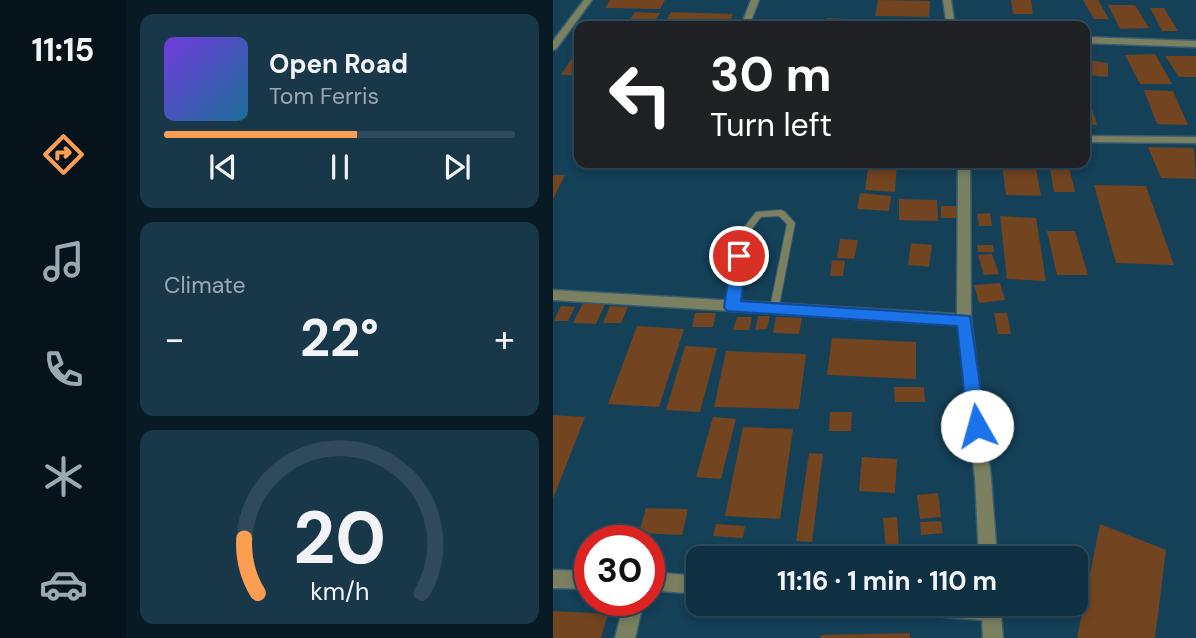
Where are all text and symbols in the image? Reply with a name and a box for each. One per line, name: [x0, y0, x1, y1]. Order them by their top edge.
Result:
text: 11:15: [32, 29, 94, 71]
text: 30 m: [710, 42, 832, 106]
text: Open Road: [269, 47, 408, 81]
icon: left: [595, 49, 686, 140]
text: Tom Ferris: [269, 81, 379, 111]
text: Turn left: [710, 104, 832, 146]
icon: directions: [39, 130, 88, 179]
icon: previous: [204, 148, 242, 186]
icon: pause: [321, 148, 359, 186]
icon: next: [438, 148, 476, 186]
pin: [709, 226, 769, 286]
icon: music: [39, 237, 88, 286]
icon: arrive: [720, 237, 758, 275]
text: Climate: [164, 270, 246, 300]
text: 22°: [300, 304, 379, 372]
text: −: [164, 314, 185, 364]
text: +: [494, 314, 515, 364]
icon: phone: [39, 345, 88, 394]
position arrow: [940, 389, 1014, 463]
icon: climate: [39, 452, 88, 501]
text: 20: [293, 491, 386, 586]
speed limit sign: 30: [574, 525, 665, 616]
icon: car: [39, 560, 88, 609]
text: 11:16 · 1 min · 110 m: [777, 564, 997, 598]
text: km/h: [310, 575, 369, 608]

